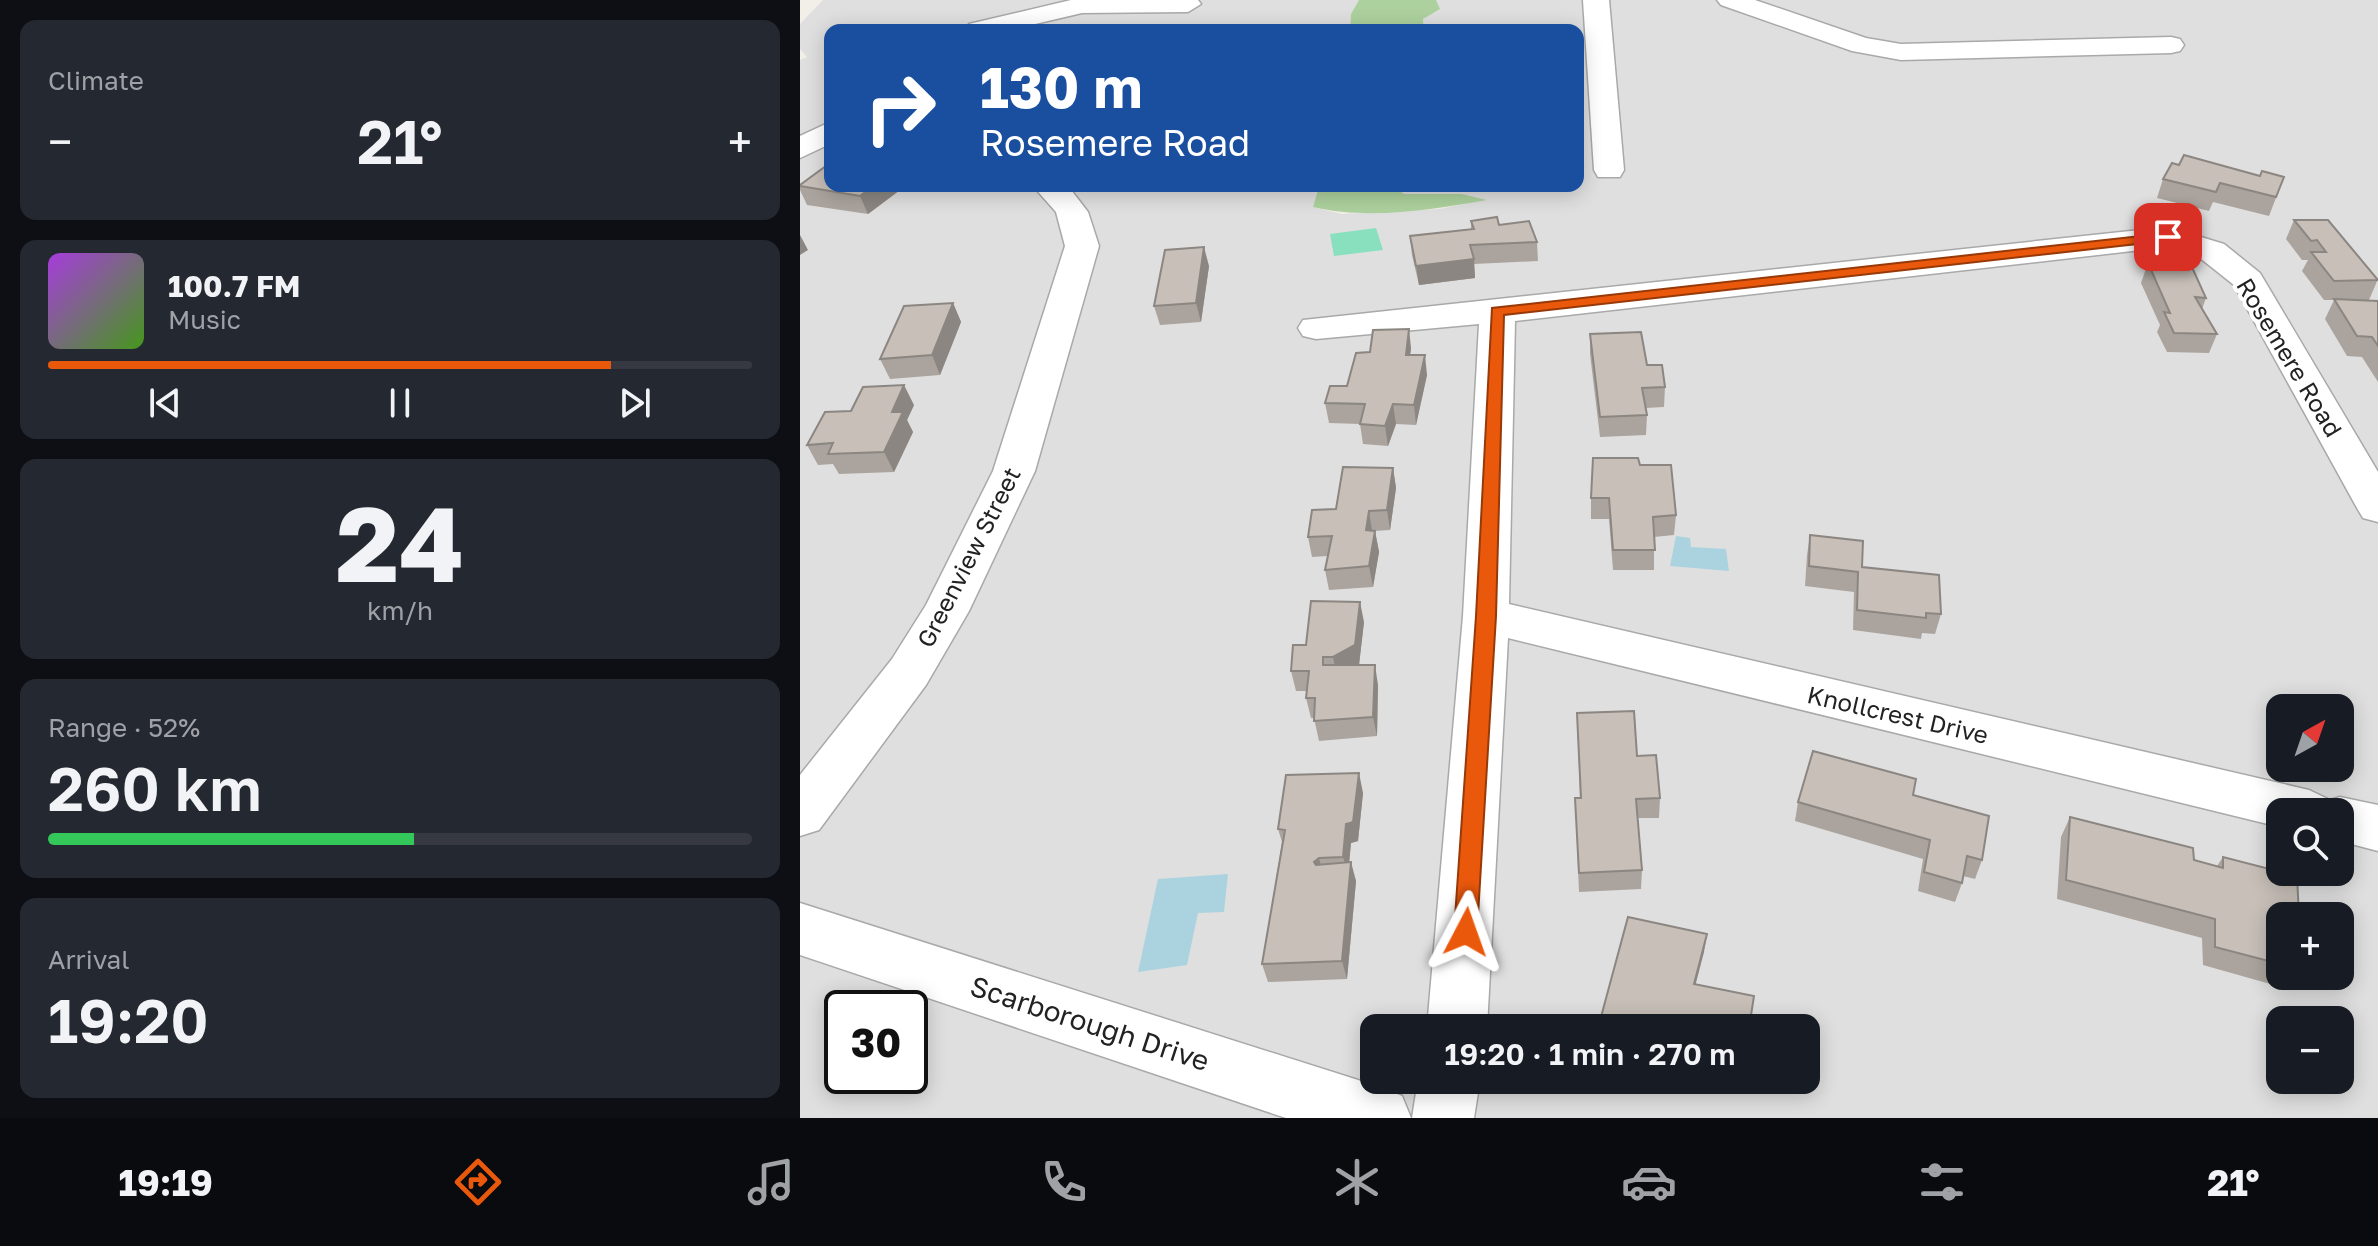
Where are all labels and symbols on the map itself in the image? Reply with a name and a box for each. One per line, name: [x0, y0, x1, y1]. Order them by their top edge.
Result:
pin: [2134, 203, 2202, 271]
street label: Rosemere Road: [2231, 272, 2349, 442]
street label: Greenview Street: [910, 462, 1026, 652]
street label: Knollcrest Drive: [1805, 679, 1991, 749]
north arrow: [2266, 694, 2354, 782]
position arrow: [1424, 890, 1508, 974]
street label: Scarborough Drive: [966, 969, 1214, 1077]
speed limit sign: 30: [824, 990, 928, 1094]

